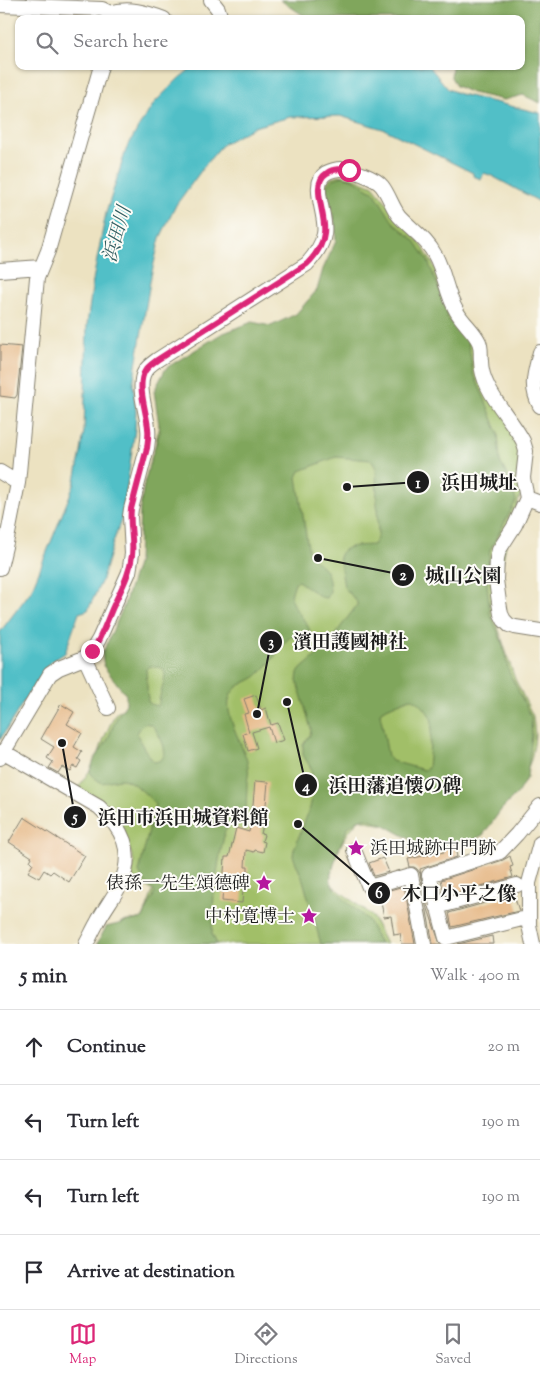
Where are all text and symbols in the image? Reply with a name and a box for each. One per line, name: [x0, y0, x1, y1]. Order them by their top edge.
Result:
search box: [15, 15, 525, 70]
icon: search: [33, 29, 61, 57]
text: Search here: [73, 29, 168, 56]
route start: [338, 159, 361, 182]
water label: 浜田川: [98, 202, 140, 266]
callout: 浜田城址: [406, 465, 527, 499]
text: 浜田城址: [441, 471, 517, 498]
text: 1: [415, 474, 421, 495]
callout: 城山公園: [390, 558, 511, 592]
text: 城山公園: [425, 564, 501, 591]
text: 2: [399, 566, 407, 587]
callout: 濱田護國神社: [258, 625, 417, 659]
text: 濱田護國神社: [293, 630, 407, 657]
text: 3: [268, 633, 274, 654]
route end: [81, 640, 104, 663]
callout: 浜田藩追懐の碑: [294, 768, 472, 802]
text: 浜田藩追懐の碑: [328, 774, 462, 801]
text: 4: [301, 777, 310, 798]
callout: 浜田市浜田城資料館: [62, 800, 278, 834]
text: 浜田市浜田城資料館: [97, 806, 269, 833]
text: 5: [71, 808, 78, 829]
place label: 浜田城跡中門跡: [370, 837, 496, 863]
place icon: 浜田城跡中門跡: [346, 838, 366, 858]
place label: 俵孫一先生頌德碑: [106, 872, 250, 898]
place icon: 俵孫一先生頌德碑: [254, 873, 274, 893]
callout: 木口小平之像: [367, 876, 526, 910]
text: 木口小平之像: [402, 882, 517, 909]
text: 6: [375, 884, 383, 905]
place label: 中村寛博士: [205, 905, 295, 931]
place icon: 中村寛博士: [299, 906, 319, 926]
text: 5 min: [20, 962, 67, 992]
text: Walk · 400 m: [430, 965, 520, 988]
icon: ahead: [20, 1033, 48, 1061]
text: Continue: [67, 1034, 146, 1061]
text: 20 m: [487, 1036, 520, 1059]
icon: left: [20, 1108, 48, 1136]
text: Turn left: [67, 1109, 139, 1136]
text: 190 m: [482, 1111, 520, 1134]
icon: left: [20, 1183, 48, 1211]
text: Turn left: [67, 1184, 139, 1211]
text: 190 m: [482, 1186, 520, 1209]
icon: arrive: [20, 1258, 48, 1286]
text: Arrive at destination: [67, 1259, 235, 1286]
tab: Map: [69, 1320, 97, 1370]
tab: Directions: [234, 1320, 298, 1370]
tab: Saved: [435, 1320, 471, 1370]

